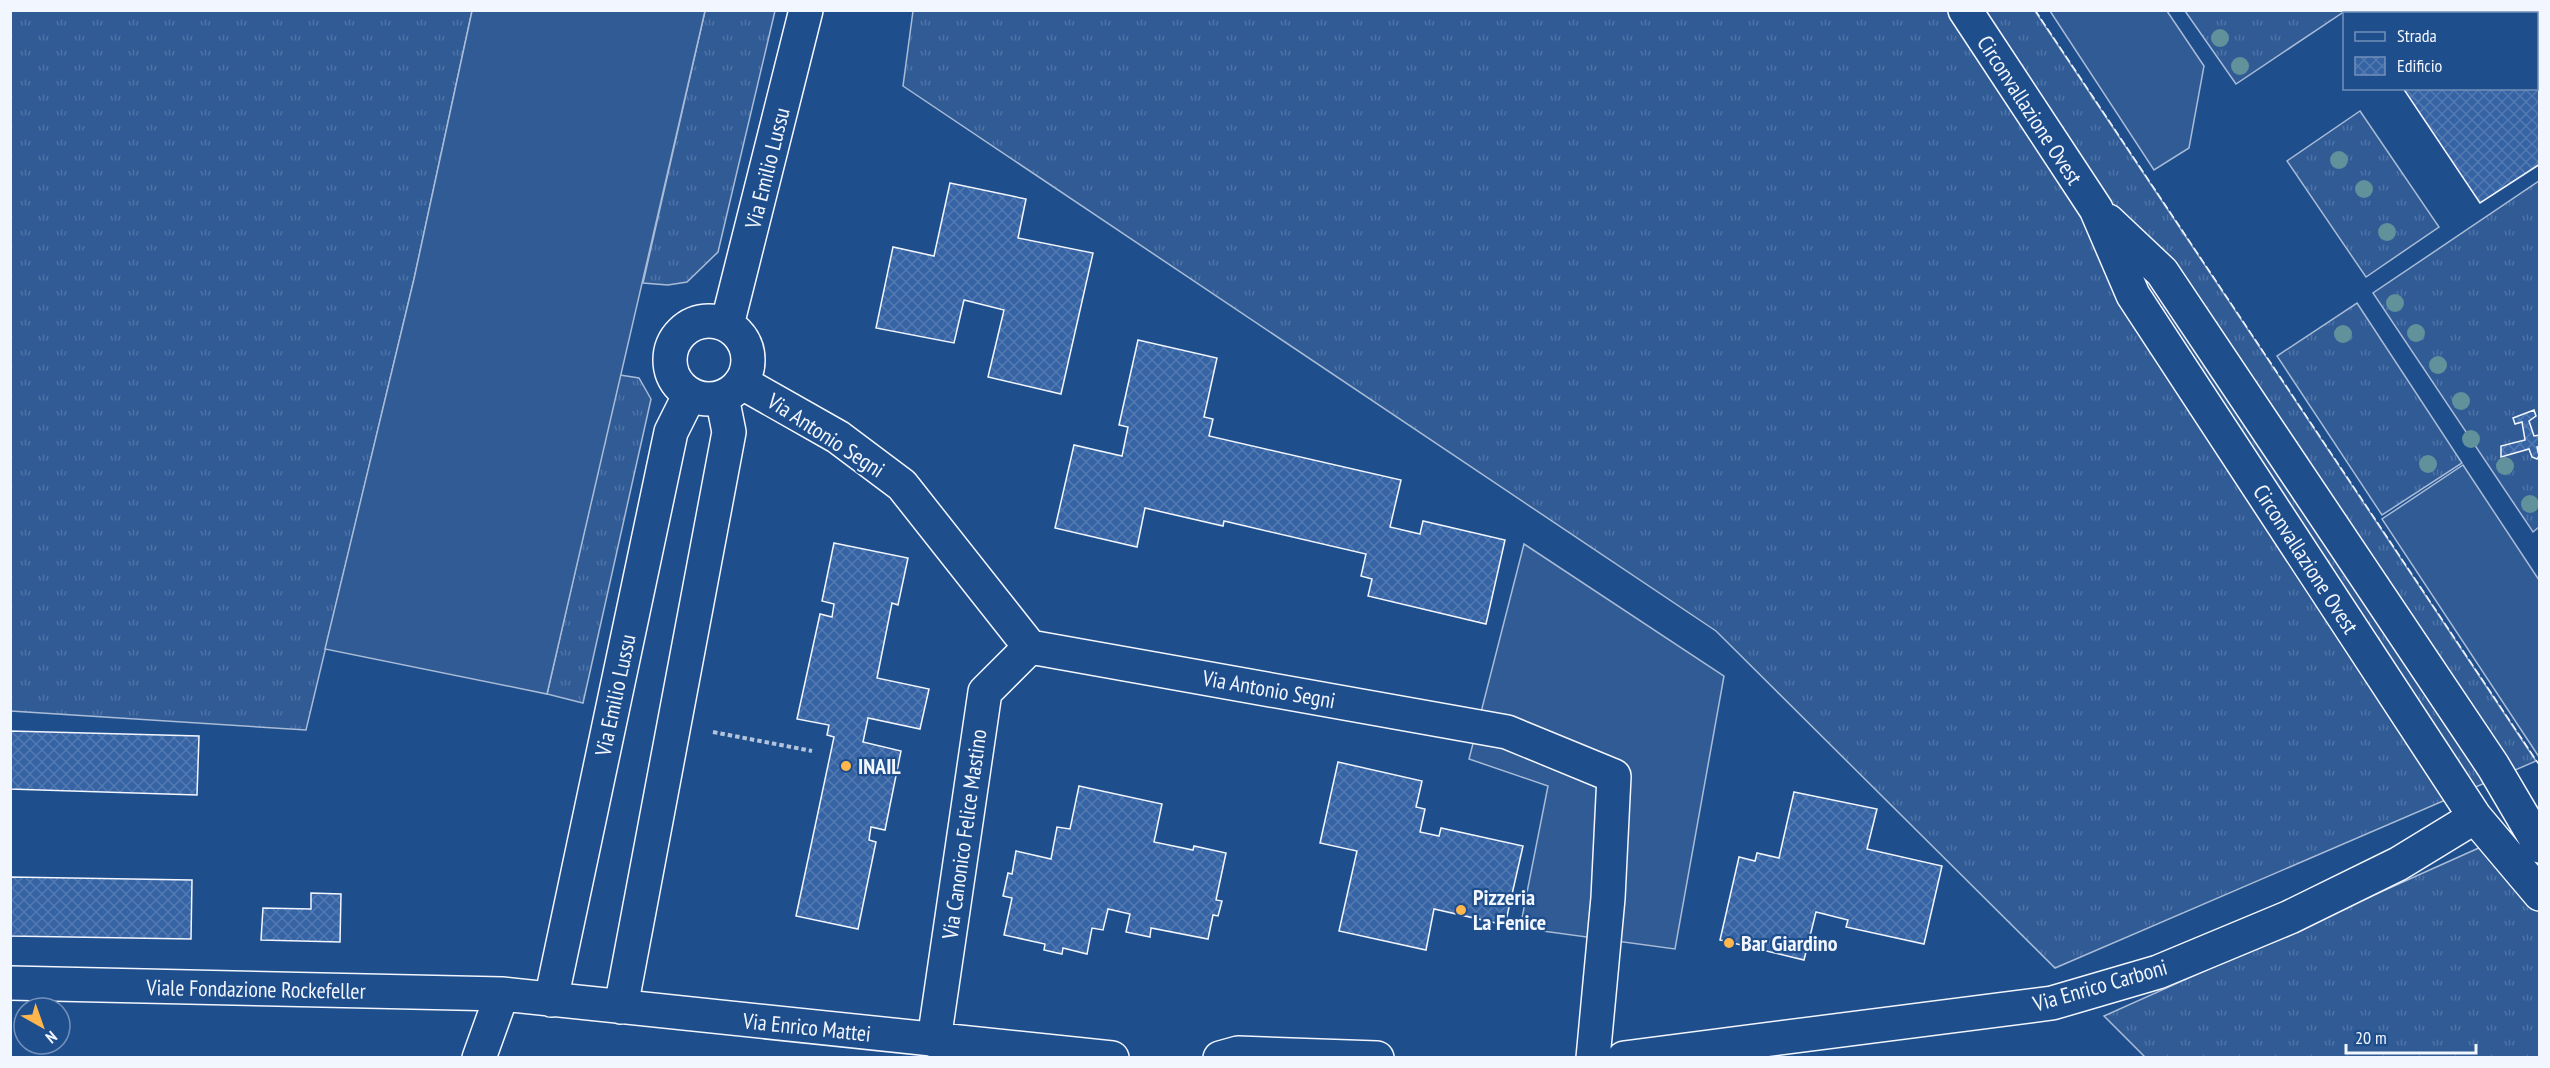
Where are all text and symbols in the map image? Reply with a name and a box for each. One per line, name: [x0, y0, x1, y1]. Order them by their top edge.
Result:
legend: [2343, 12, 2538, 90]
text: Strada: [2397, 24, 2437, 47]
street label: Circonvallazione Ovest: [1971, 30, 2089, 190]
text: Edificio: [2397, 54, 2443, 77]
street label: Via Emilio Lussu: [738, 105, 796, 232]
street label: Via Antonio Segni: [761, 386, 890, 483]
street label: Circonvallazione Ovest: [2247, 479, 2365, 639]
street label: Via Emilio Lussu: [588, 632, 642, 759]
street label: Via Antonio Segni: [1200, 663, 1337, 714]
street label: Via Canonico Felice Mastino: [935, 727, 993, 942]
place label: INAIL: [858, 752, 901, 780]
marker: INAIL: [839, 759, 853, 773]
place label: Pizzeria La Fenice: [1473, 883, 1546, 936]
marker: Pizzeria La Fenice: [1454, 903, 1468, 917]
place label: Bar Giardino: [1741, 929, 1838, 957]
marker: Bar Giardino: [1722, 936, 1736, 950]
street label: Via Enrico Carboni: [2029, 953, 2170, 1018]
street label: Viale Fondazione Rockefeller: [145, 973, 366, 1005]
north arrow: [12, 996, 72, 1056]
street label: Via Enrico Mattei: [741, 1006, 872, 1048]
scale bar: [2346, 1017, 2476, 1055]
text: 20 m: [2355, 1026, 2387, 1049]
text: N: [42, 1027, 61, 1048]

